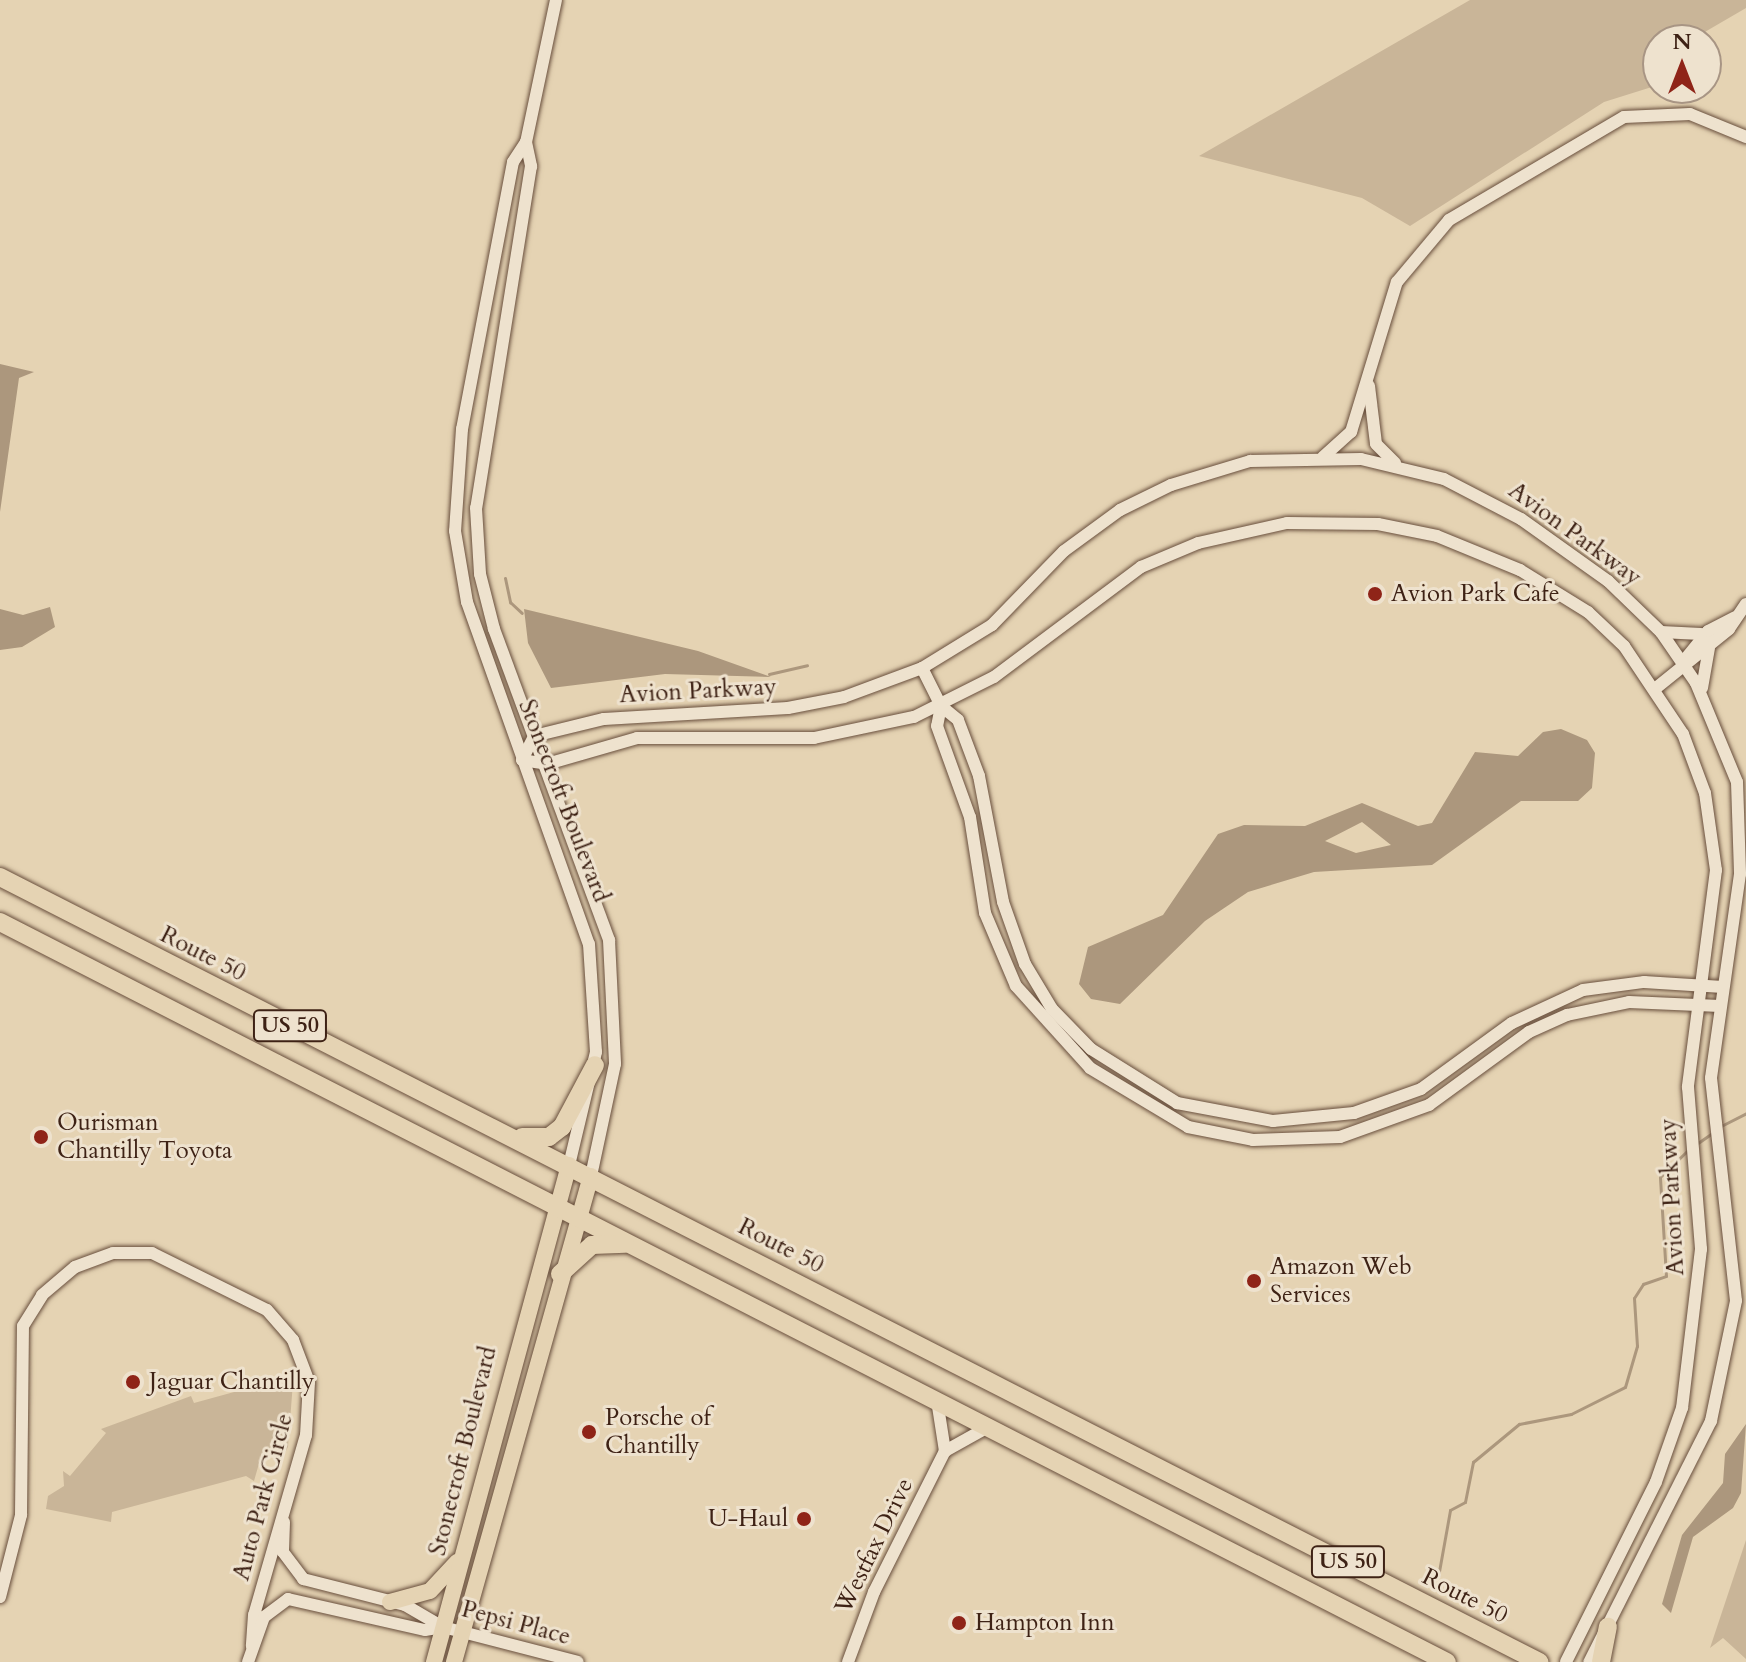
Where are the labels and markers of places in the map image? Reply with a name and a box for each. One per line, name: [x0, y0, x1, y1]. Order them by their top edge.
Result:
place label: Avion Park Cafe: [1391, 580, 1560, 608]
marker: Avion Park Cafe: [1366, 585, 1384, 603]
place label: Ourisman Chantilly Toyota: [57, 1109, 232, 1165]
marker: Ourisman Chantilly Toyota: [32, 1128, 50, 1146]
place label: Amazon Web Services: [1270, 1253, 1412, 1309]
marker: Amazon Web Services: [1245, 1272, 1263, 1290]
place label: Jaguar Chantilly: [149, 1368, 314, 1396]
marker: Jaguar Chantilly: [124, 1373, 142, 1391]
place label: Porsche of Chantilly: [605, 1404, 711, 1460]
marker: Porsche of Chantilly: [580, 1423, 598, 1441]
place label: U-Haul: [708, 1505, 788, 1533]
marker: U-Haul: [795, 1510, 813, 1528]
place label: Hampton Inn: [975, 1609, 1115, 1637]
marker: Hampton Inn: [950, 1614, 968, 1632]

